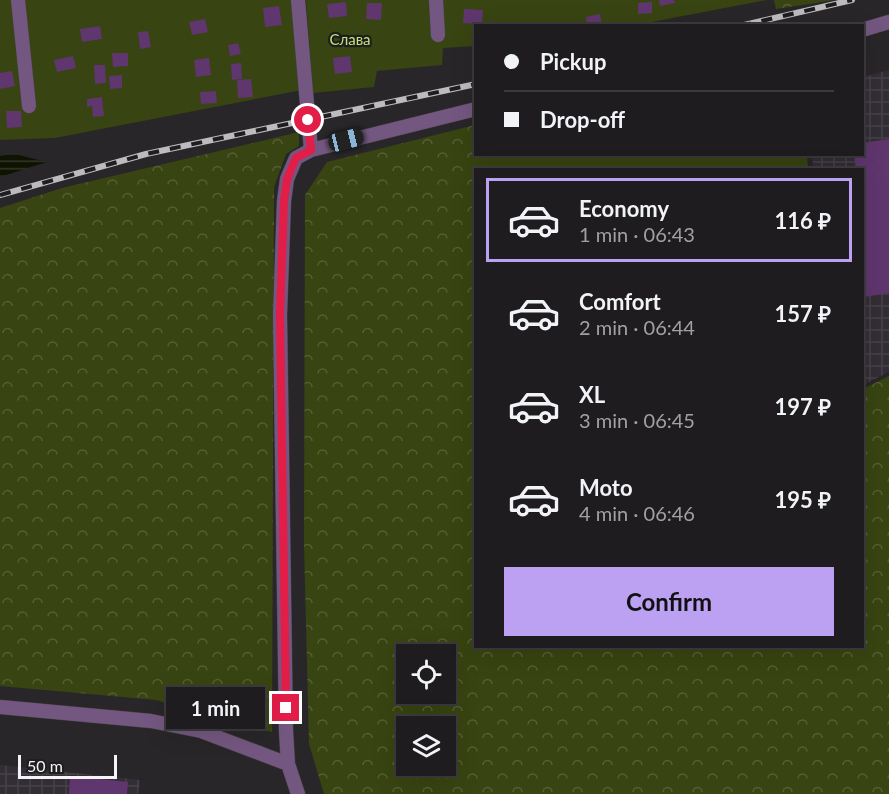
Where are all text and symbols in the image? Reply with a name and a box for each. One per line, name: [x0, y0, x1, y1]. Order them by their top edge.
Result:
park label: Слава: [329, 30, 371, 48]
text: Pickup: [540, 48, 606, 75]
route start: [294, 106, 321, 133]
text: Drop-off: [540, 106, 625, 133]
car: [326, 127, 366, 153]
icon: car: [507, 193, 561, 247]
text: Economy: [579, 195, 669, 222]
text: 116 ₽: [775, 207, 831, 234]
text: 1 min · 06:43: [579, 222, 695, 246]
icon: car: [507, 286, 561, 340]
text: Comfort: [579, 288, 661, 315]
text: 157 ₽: [775, 300, 831, 327]
text: 2 min · 06:44: [579, 315, 695, 339]
icon: car: [507, 379, 561, 433]
text: XL: [579, 381, 605, 408]
text: 197 ₽: [775, 393, 831, 420]
text: 3 min · 06:45: [579, 408, 695, 432]
icon: car: [507, 472, 561, 526]
text: Moto: [579, 474, 633, 501]
text: 195 ₽: [775, 486, 831, 513]
text: 4 min · 06:46: [579, 501, 695, 525]
button: Confirm: [504, 567, 834, 636]
map controls: [396, 644, 456, 776]
button: locate: [396, 644, 456, 704]
callout: 1 min: [166, 687, 265, 729]
route end: [272, 694, 299, 721]
text: 1 min: [191, 696, 240, 720]
button: layers: [396, 716, 456, 776]
scale bar: [18, 752, 117, 780]
text: 50 m: [27, 756, 63, 775]

